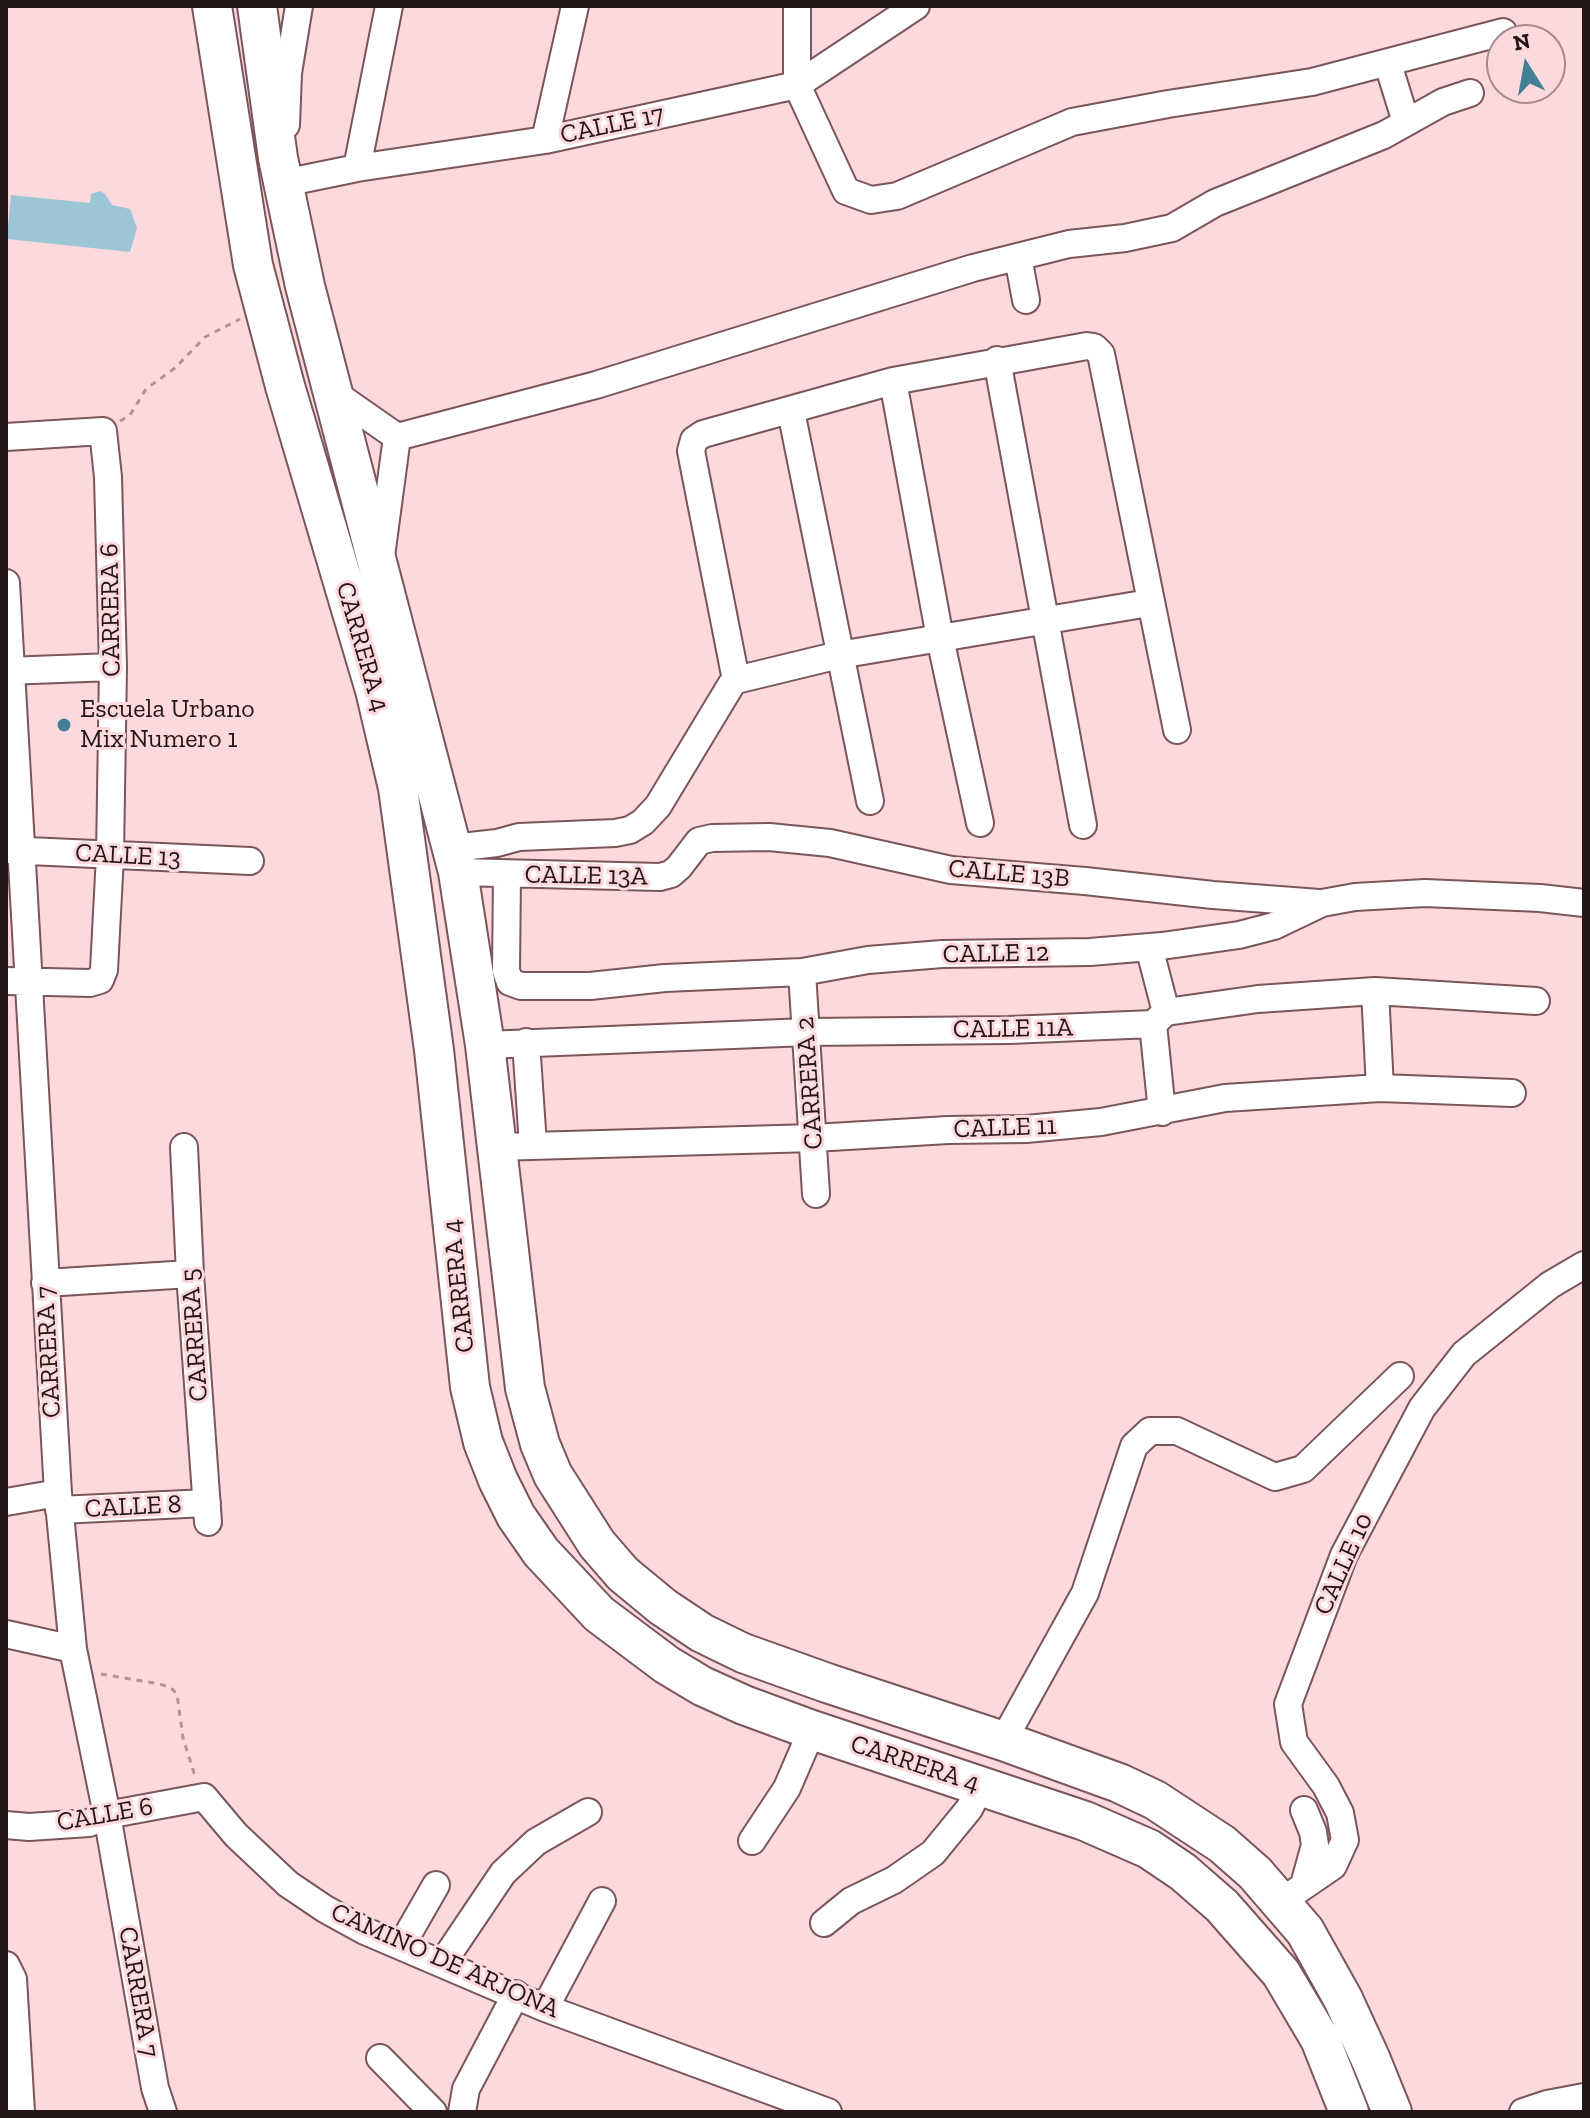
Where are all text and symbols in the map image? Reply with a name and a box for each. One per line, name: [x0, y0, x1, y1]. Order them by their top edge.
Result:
north arrow: [1486, 24, 1566, 104]
text: N: [1511, 27, 1532, 57]
street label: CALLE 17: [557, 99, 667, 151]
street label: CARRERA 6: [94, 543, 128, 677]
street label: CARRERA 4: [329, 578, 395, 716]
place label: Escuela Urbano Mix Numero 1: [80, 694, 255, 756]
marker: Escuela Urbano Mix Numero 1: [55, 716, 73, 734]
street label: CALLE 13: [74, 838, 182, 874]
street label: CALLE 13B: [947, 853, 1071, 895]
street label: CALLE 13A: [524, 859, 648, 893]
street label: CALLE 12: [942, 937, 1050, 971]
street label: CALLE 11A: [953, 1012, 1073, 1046]
street label: CARRERA 2: [790, 1015, 830, 1151]
street label: CALLE 11: [953, 1111, 1057, 1145]
street label: CARRERA 4: [436, 1218, 482, 1354]
street label: CARRERA 5: [175, 1268, 215, 1402]
street label: CARRERA 7: [30, 1285, 68, 1419]
street label: CALLE 8: [84, 1489, 182, 1525]
street label: CALLE 10: [1308, 1508, 1380, 1620]
street label: CARRERA 4: [847, 1728, 983, 1800]
street label: CALLE 6: [55, 1791, 155, 1839]
street label: CAMINO DE ARJONA: [326, 1897, 564, 2025]
street label: CARRERA 7: [111, 1924, 165, 2060]

